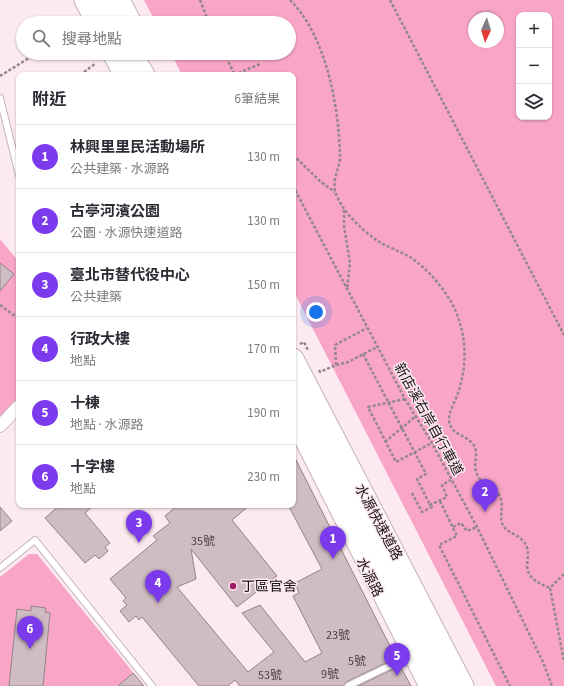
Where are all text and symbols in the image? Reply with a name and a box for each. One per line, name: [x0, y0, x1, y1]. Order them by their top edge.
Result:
north arrow: [468, 12, 504, 48]
map controls: [516, 12, 552, 120]
button: +: [516, 12, 552, 48]
search box: [16, 16, 296, 60]
icon: search: [30, 27, 52, 49]
text: 搜尋地點: [62, 29, 122, 50]
button: −: [516, 48, 552, 84]
button: layers: [516, 84, 552, 120]
text: 附近: [32, 88, 66, 112]
text: 6筆結果: [235, 90, 280, 108]
text: 林興里里民活動場所: [70, 137, 205, 158]
text: 1: [42, 148, 48, 166]
text: 130 m: [247, 148, 280, 166]
text: 公共建築 · 水源路: [70, 160, 169, 178]
text: 古亭河濱公園: [70, 201, 160, 222]
text: 2: [42, 212, 48, 230]
text: 130 m: [247, 212, 280, 230]
text: 公園 · 水源快速道路: [70, 224, 182, 242]
text: 臺北市替代役中心: [70, 265, 190, 286]
text: 3: [42, 276, 48, 294]
text: 150 m: [247, 276, 280, 294]
text: 公共建築: [70, 288, 122, 306]
your location: [306, 302, 326, 322]
text: 行政大樓: [70, 329, 130, 350]
text: 4: [42, 340, 48, 358]
text: 170 m: [247, 340, 280, 358]
text: 地點: [70, 352, 96, 370]
street label: 新店溪右岸自行車道: [389, 360, 467, 479]
text: 十棟: [70, 393, 100, 414]
text: 5: [42, 404, 48, 422]
text: 190 m: [247, 404, 280, 422]
text: 地點 · 水源路: [70, 416, 143, 434]
text: 十字樓: [70, 457, 115, 478]
text: 6: [42, 468, 48, 486]
text: 230 m: [247, 468, 280, 486]
pin: 2: [472, 479, 498, 512]
text: 地點: [70, 480, 96, 498]
street label: 水源快速道路: [350, 481, 407, 564]
pin: 3: [126, 510, 152, 543]
pin: 1: [320, 526, 346, 559]
house number: 35號: [191, 533, 215, 550]
street label: 水源路: [351, 554, 388, 601]
pin: 4: [145, 570, 171, 603]
place label: 丁區官舍: [241, 577, 297, 597]
marker: 丁區官舍: [228, 581, 238, 591]
pin: 6: [17, 616, 43, 649]
house number: 23號: [326, 627, 350, 644]
pin: 5: [384, 643, 410, 676]
house number: 5號: [348, 653, 366, 670]
house number: 9號: [321, 666, 339, 683]
house number: 53號: [258, 667, 282, 684]

